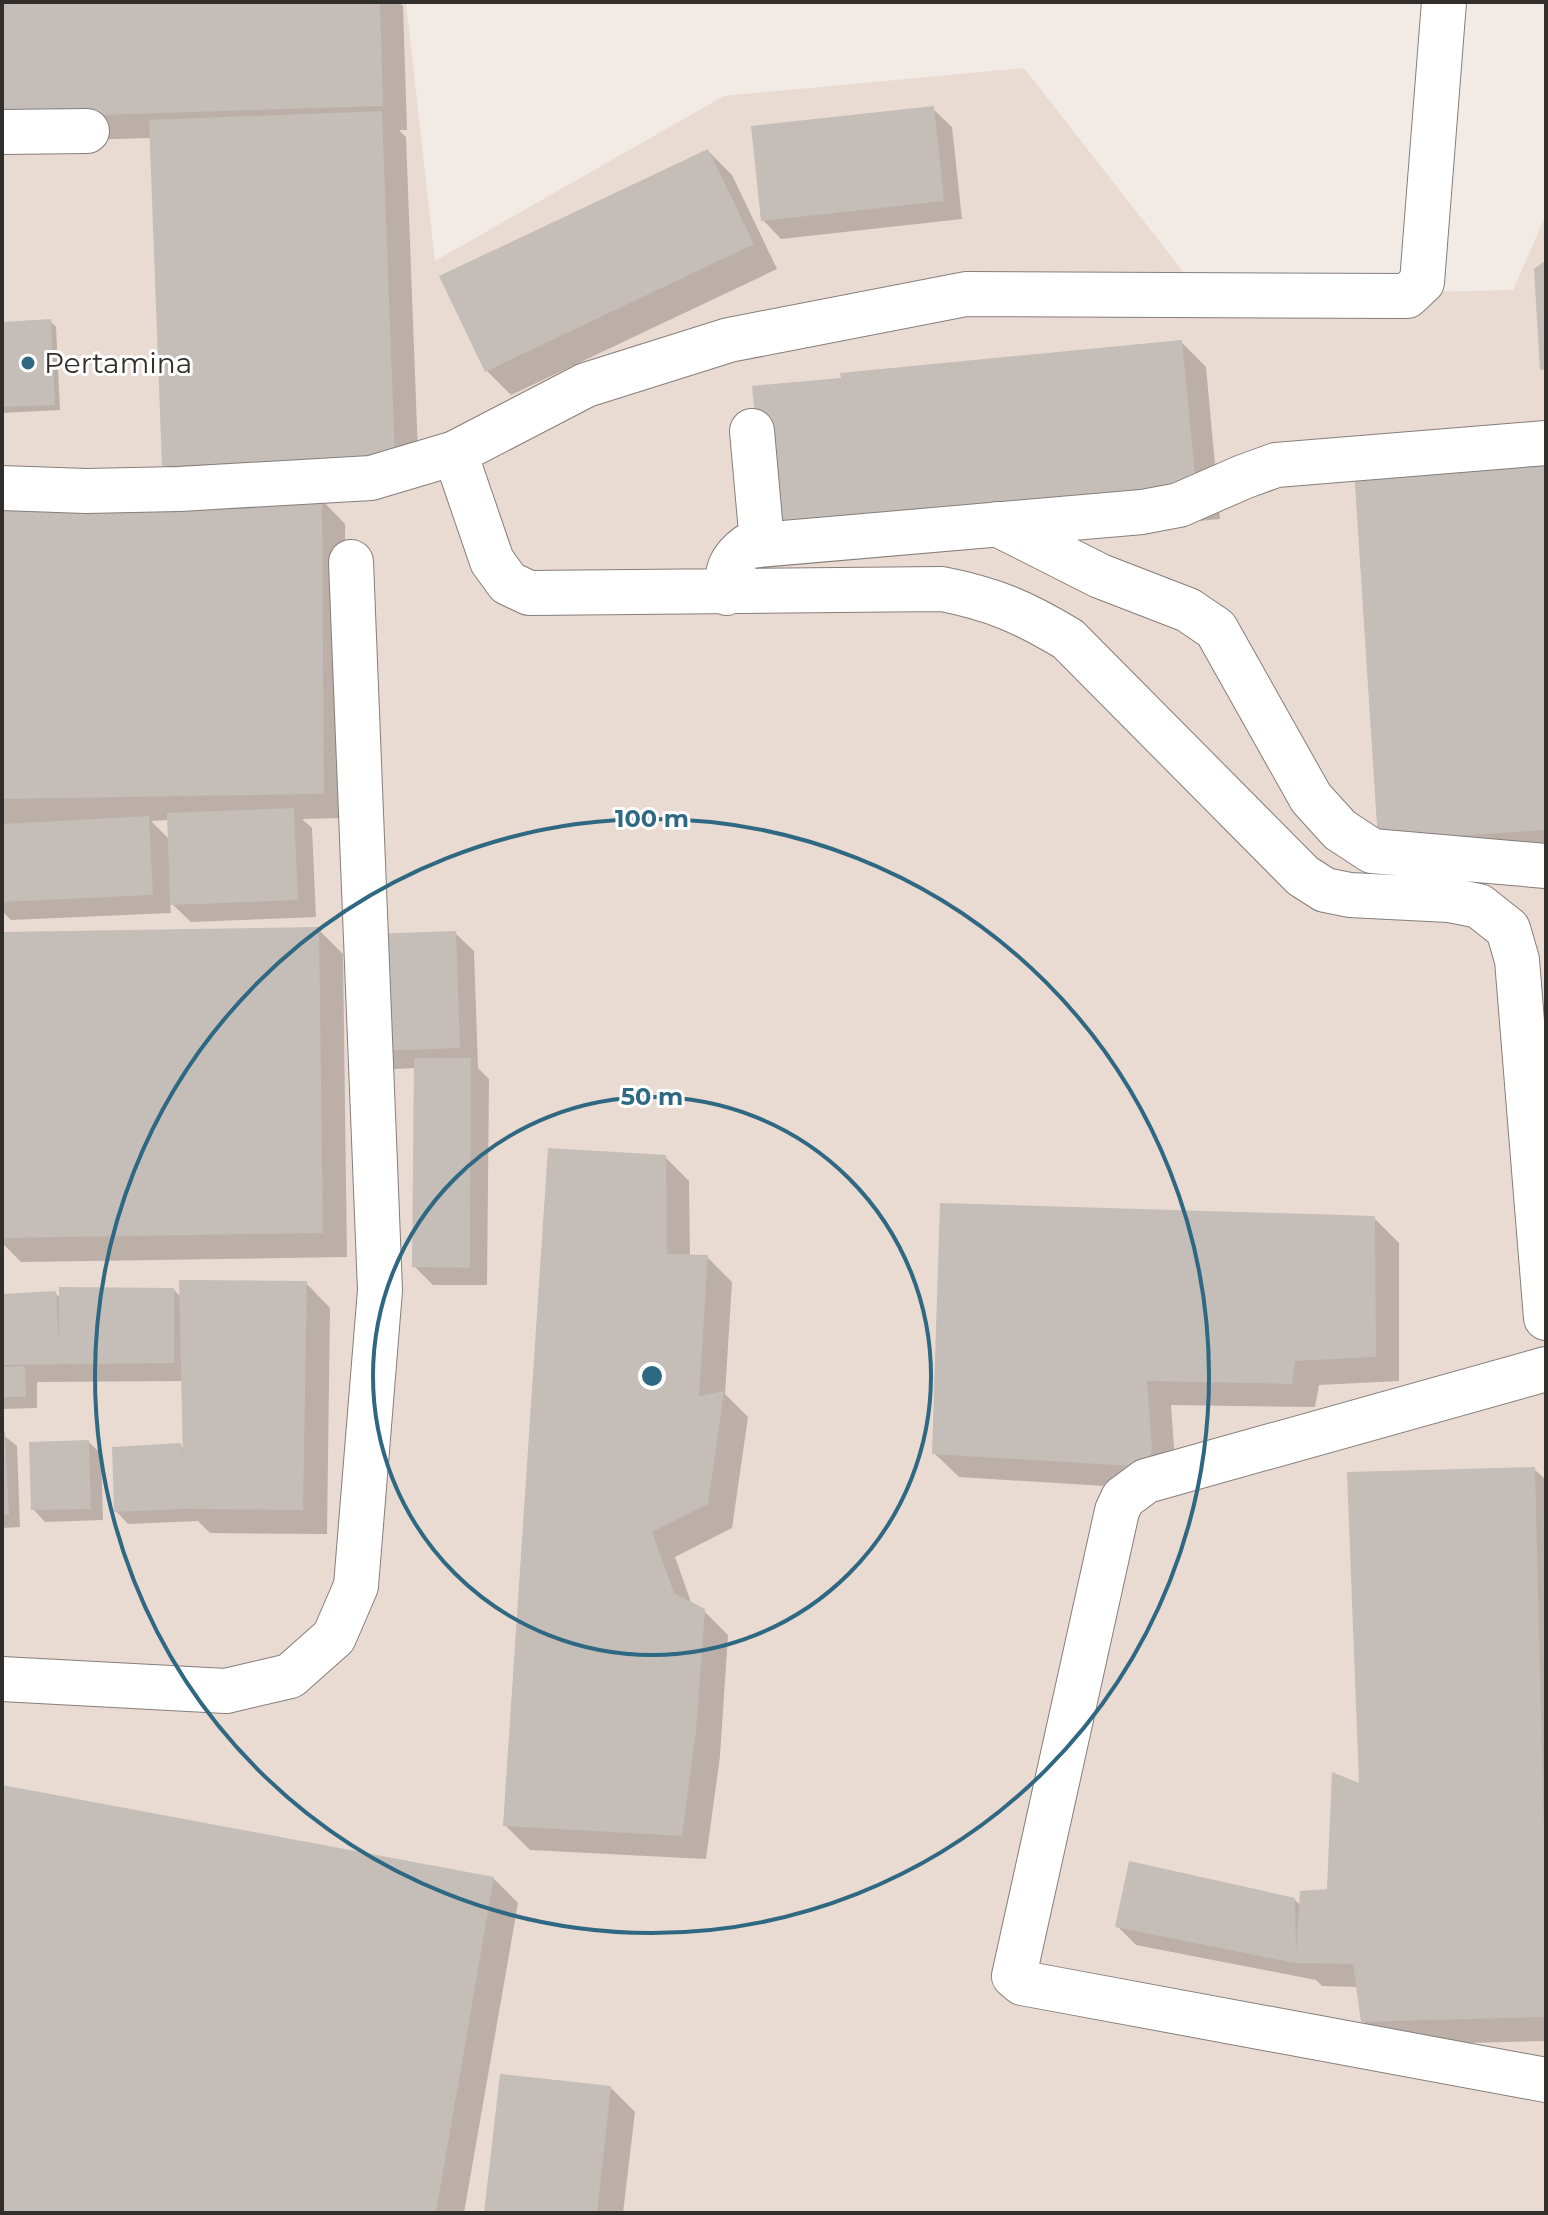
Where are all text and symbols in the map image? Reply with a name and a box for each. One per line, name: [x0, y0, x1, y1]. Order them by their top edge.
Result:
place label: Pertamina: [44, 346, 192, 380]
marker: Pertamina: [19, 354, 37, 372]
text: 100 m: [615, 804, 689, 833]
text: 50 m: [621, 1082, 683, 1111]
centre of rings: [638, 1362, 666, 1390]

